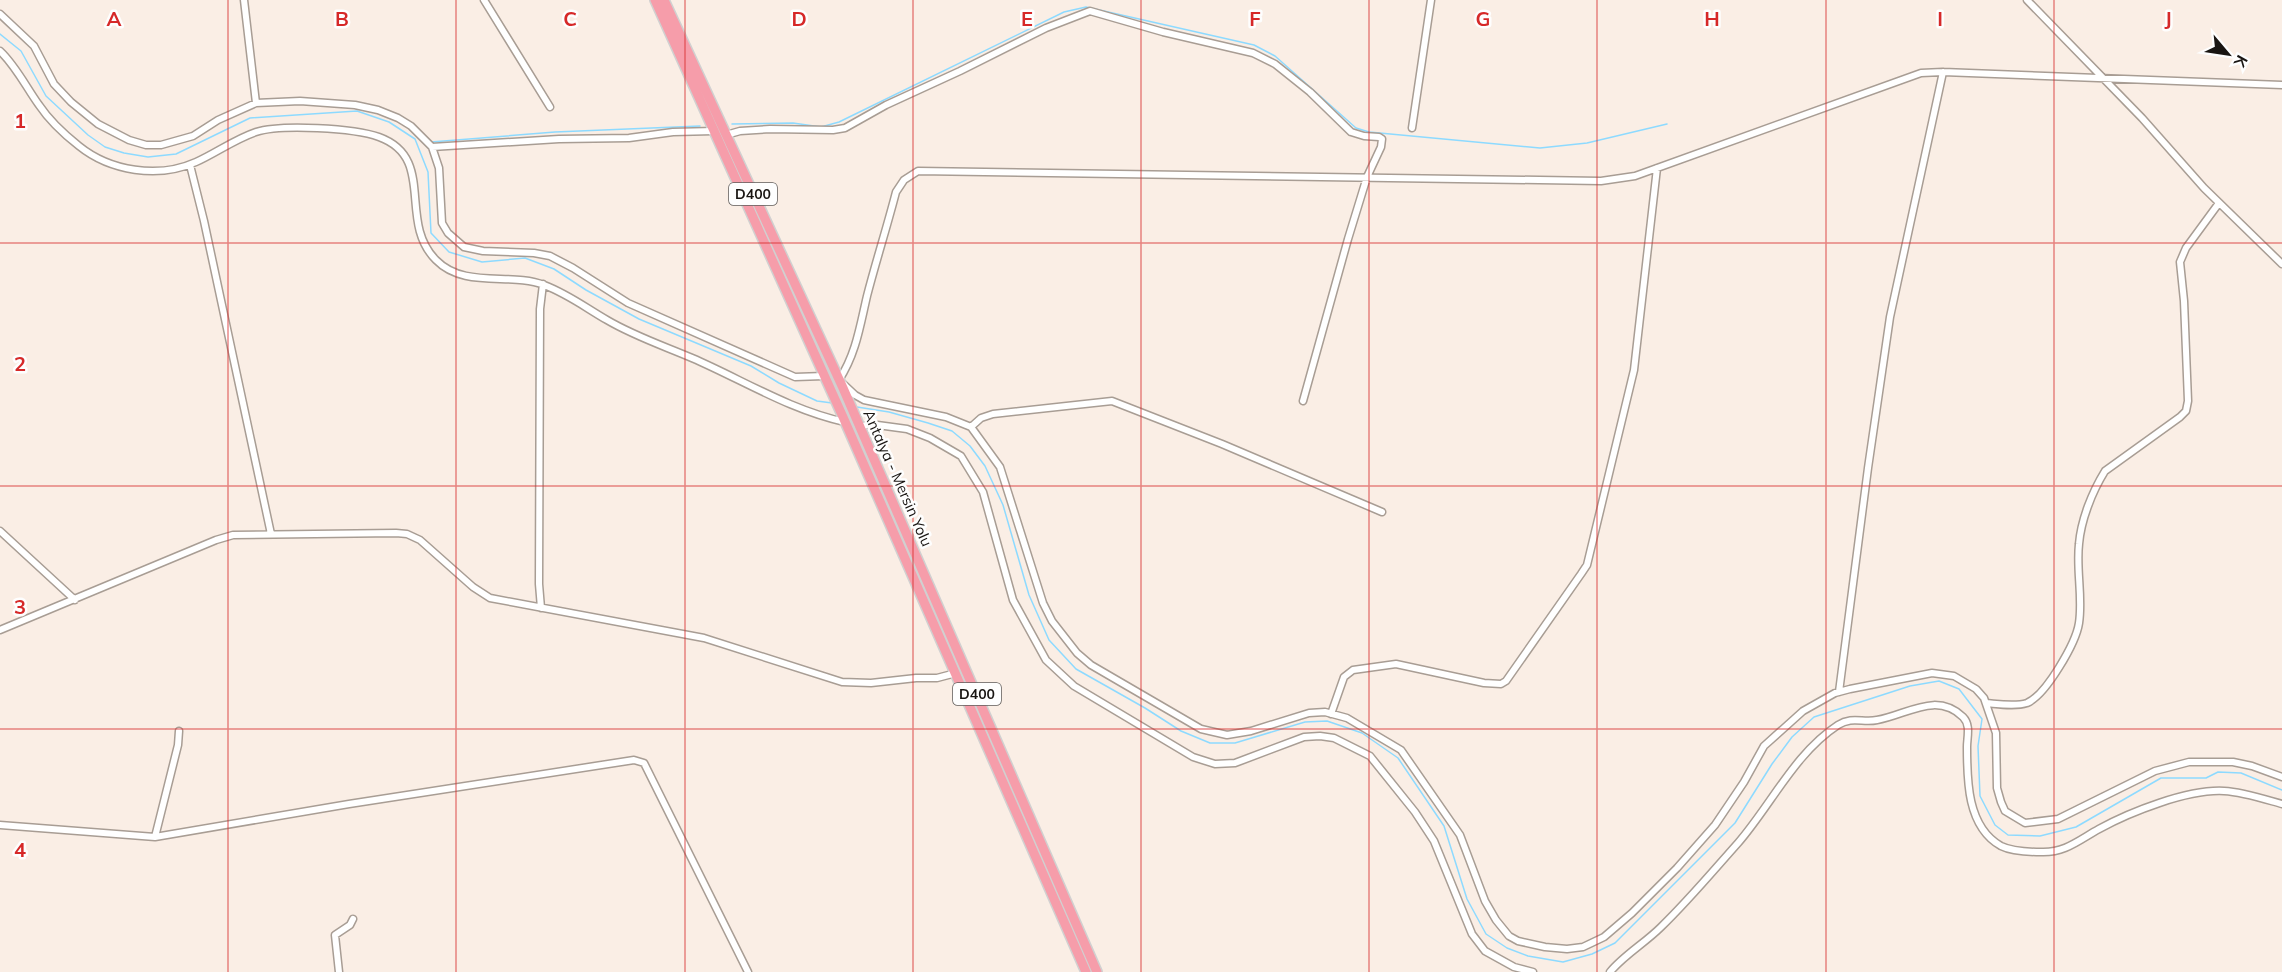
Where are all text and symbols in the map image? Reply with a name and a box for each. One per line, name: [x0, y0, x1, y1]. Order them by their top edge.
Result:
text: A: [107, 6, 122, 31]
text: B: [335, 6, 349, 31]
text: C: [563, 6, 577, 31]
text: D: [791, 6, 807, 31]
text: E: [1021, 6, 1033, 31]
text: F: [1249, 6, 1261, 31]
text: G: [1476, 6, 1490, 31]
text: H: [1704, 6, 1720, 31]
text: I: [1937, 6, 1943, 31]
text: J: [2164, 6, 2172, 31]
north arrow: [2198, 24, 2258, 84]
text: K: [2229, 52, 2252, 72]
text: 1: [14, 108, 26, 133]
road number: D400: [729, 183, 777, 205]
text: 2: [14, 351, 26, 376]
street label: Antalya - Mersin Yolu: [859, 407, 937, 549]
text: 3: [14, 594, 26, 619]
road number: D400: [953, 683, 1001, 705]
text: 4: [14, 837, 26, 862]

